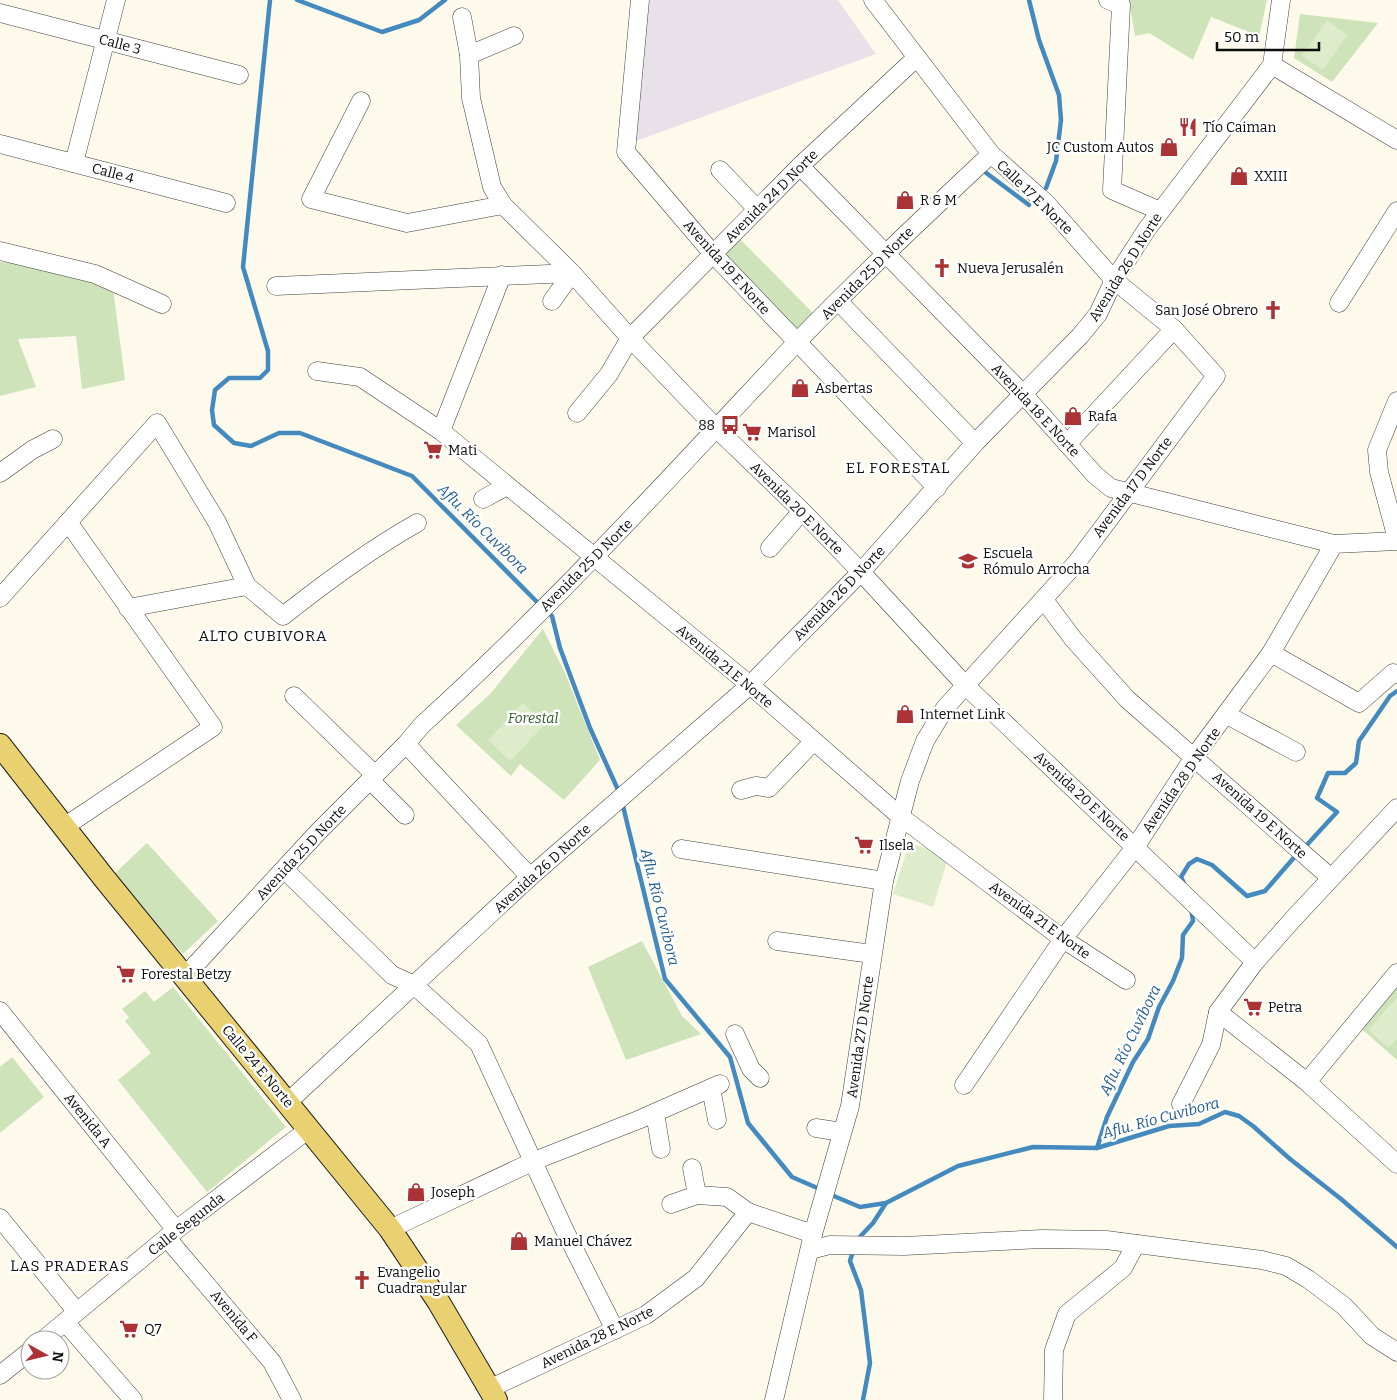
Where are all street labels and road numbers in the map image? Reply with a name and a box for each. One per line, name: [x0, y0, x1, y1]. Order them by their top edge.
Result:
street label: Calle 3: [97, 31, 143, 58]
street label: Avenida 24 D Norte: [721, 146, 821, 246]
street label: Calle 17 E Norte: [993, 157, 1076, 238]
street label: Calle 4: [90, 160, 136, 187]
street label: Avenida 26 D Norte: [1085, 210, 1166, 325]
street label: Avenida 19 E Norte: [680, 217, 774, 318]
street label: Avenida 25 D Norte: [817, 223, 917, 323]
street label: Avenida 18 E Norte: [988, 360, 1083, 461]
street label: Avenida 17 D Norte: [1089, 434, 1176, 541]
street label: Avenida 20 E Norte: [747, 458, 847, 558]
street label: Avenida 25 D Norte: [536, 515, 636, 615]
street label: Avenida 26 D Norte: [790, 543, 889, 644]
street label: Avenida 21 E Norte: [673, 621, 776, 712]
street label: Avenida 28 D Norte: [1139, 724, 1224, 836]
street label: Avenida 20 E Norte: [1030, 748, 1133, 845]
street label: Avenida 19 E Norte: [1209, 768, 1310, 862]
street label: Avenida 25 D Norte: [253, 801, 350, 903]
street label: Avenida 26 D Norte: [490, 820, 594, 916]
street label: Avenida 21 E Norte: [986, 878, 1094, 963]
street label: Avenida 27 D Norte: [843, 975, 878, 1099]
street label: Calle 24 E Norte: [218, 1022, 297, 1111]
street label: Avenida A: [60, 1089, 115, 1151]
street label: Calle Segunda: [145, 1189, 228, 1259]
street label: Avenida F: [207, 1287, 261, 1346]
street label: Avenida 28 E Norte: [538, 1303, 656, 1372]

